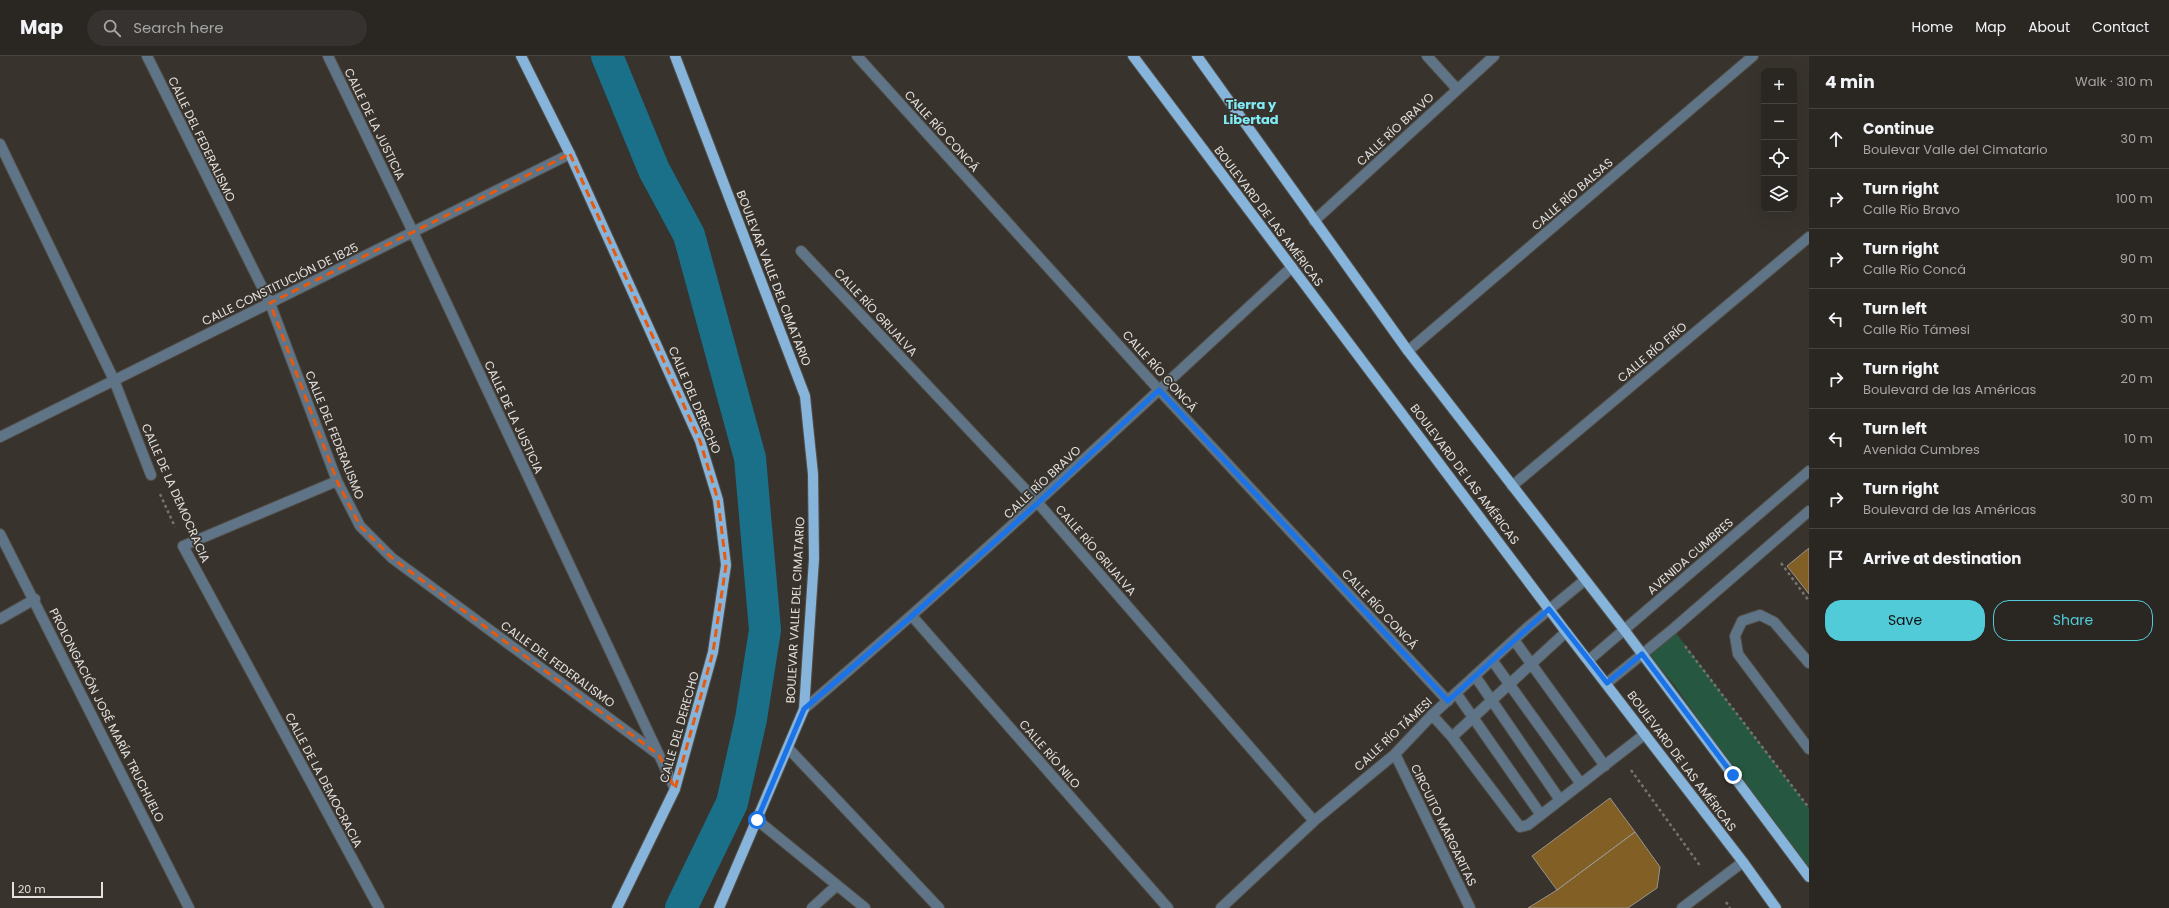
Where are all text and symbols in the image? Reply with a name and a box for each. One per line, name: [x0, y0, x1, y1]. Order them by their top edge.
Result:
search box: [87, 10, 367, 46]
text: Map: [20, 14, 63, 41]
icon: search: [101, 17, 123, 39]
text: Search here: [133, 17, 224, 38]
text: Home: [1911, 17, 1953, 37]
text: Map: [1975, 17, 2006, 37]
text: About: [2028, 17, 2070, 37]
text: Contact: [2092, 17, 2149, 37]
street label: CALLE DE LA JUSTICIA: [340, 65, 410, 183]
map controls: [1761, 68, 1797, 212]
button: +: [1761, 68, 1797, 104]
text: 4 min: [1825, 70, 1875, 94]
text: Walk · 310 m: [2075, 72, 2153, 91]
street label: CALLE DEL FEDERALISMO: [164, 74, 240, 204]
street label: CALLE RÍO CONCÁ: [901, 87, 983, 175]
street label: CALLE RÍO BRAVO: [1353, 89, 1437, 169]
district label: Tierra y Libertad: [1223, 95, 1279, 129]
button: −: [1761, 104, 1797, 140]
text: Continue: [1863, 118, 1934, 139]
icon: ahead: [1825, 128, 1847, 150]
text: 30 m: [2120, 129, 2153, 148]
button: locate: [1761, 140, 1797, 176]
text: Boulevar Valle del Cimatario: [1863, 140, 2048, 159]
street label: BOULEVARD DE LAS AMÉRICAS: [1210, 142, 1328, 290]
street label: CALLE RÍO BALSAS: [1528, 154, 1616, 234]
button: layers: [1761, 176, 1797, 212]
text: Turn right: [1863, 178, 1939, 199]
street label: BOULEVAR VALLE DEL CIMATARIO: [733, 188, 815, 368]
icon: right: [1825, 188, 1847, 210]
text: 100 m: [2116, 189, 2153, 208]
text: Calle Río Bravo: [1863, 200, 1960, 219]
text: Turn right: [1863, 238, 1939, 259]
street label: CALLE CONSTITUCIÓN DE 1825: [199, 239, 361, 329]
icon: right: [1825, 248, 1847, 270]
text: 90 m: [2120, 249, 2153, 268]
text: Calle Río Concá: [1863, 260, 1966, 279]
street label: CALLE RÍO GRIJALVA: [830, 264, 922, 360]
text: Turn left: [1863, 298, 1927, 319]
icon: left: [1825, 308, 1847, 330]
text: 30 m: [2120, 309, 2153, 328]
street label: CALLE RÍO FRÍO: [1614, 318, 1690, 386]
text: Calle Río Támesi: [1863, 320, 1970, 339]
street label: CALLE RÍO CONCÁ: [1119, 327, 1201, 415]
street label: CALLE DEL DERECHO: [665, 344, 725, 456]
street label: CALLE DE LA JUSTICIA: [480, 358, 548, 476]
text: Turn right: [1863, 358, 1939, 379]
street label: CALLE DEL FEDERALISMO: [301, 368, 369, 502]
icon: right: [1825, 368, 1847, 390]
text: 20 m: [2120, 369, 2153, 388]
text: Boulevard de las Américas: [1863, 380, 2036, 399]
street label: BOULEVARD DE LAS AMÉRICAS: [1406, 400, 1524, 548]
text: Turn left: [1863, 418, 1927, 439]
street label: CALLE DE LA DEMOCRACIA: [138, 421, 214, 565]
icon: left: [1825, 428, 1847, 450]
text: 10 m: [2124, 429, 2153, 448]
text: Avenida Cumbres: [1863, 440, 1980, 459]
street label: CALLE RÍO BRAVO: [1000, 442, 1084, 522]
text: Turn right: [1863, 478, 1939, 499]
icon: right: [1825, 488, 1847, 510]
text: 30 m: [2120, 489, 2153, 508]
text: Boulevard de las Américas: [1863, 500, 2036, 519]
street label: CALLE RÍO GRIJALVA: [1052, 501, 1140, 599]
street label: AVENIDA CUMBRES: [1643, 514, 1737, 598]
street label: BOULEVAR VALLE DEL CIMATARIO: [782, 516, 808, 704]
icon: arrive: [1825, 548, 1847, 570]
text: Arrive at destination: [1863, 548, 2021, 569]
street label: CALLE RÍO CONCÁ: [1338, 565, 1422, 653]
button: Save: [1825, 600, 1985, 641]
button: Share: [1993, 600, 2153, 641]
street label: PROLONGACIÓN JOSÉ MARÍA TRUCHUELO: [45, 605, 169, 825]
street label: CALLE DEL FEDERALISMO: [497, 617, 619, 711]
street label: CALLE DEL DERECHO: [655, 669, 703, 785]
street label: BOULEVARD DE LAS AMÉRICAS: [1623, 687, 1741, 835]
street label: CALLE RÍO TÁMESI: [1350, 693, 1436, 775]
street label: CALLE DE LA DEMOCRACIA: [281, 709, 367, 851]
street label: CALLE RÍO NILO: [1015, 716, 1085, 792]
street label: CIRCUITO MARGARITAS: [1407, 761, 1481, 889]
route end: [1724, 766, 1742, 784]
route start: [748, 811, 766, 829]
scale bar: [12, 880, 103, 899]
text: 20 m: [18, 881, 46, 897]

